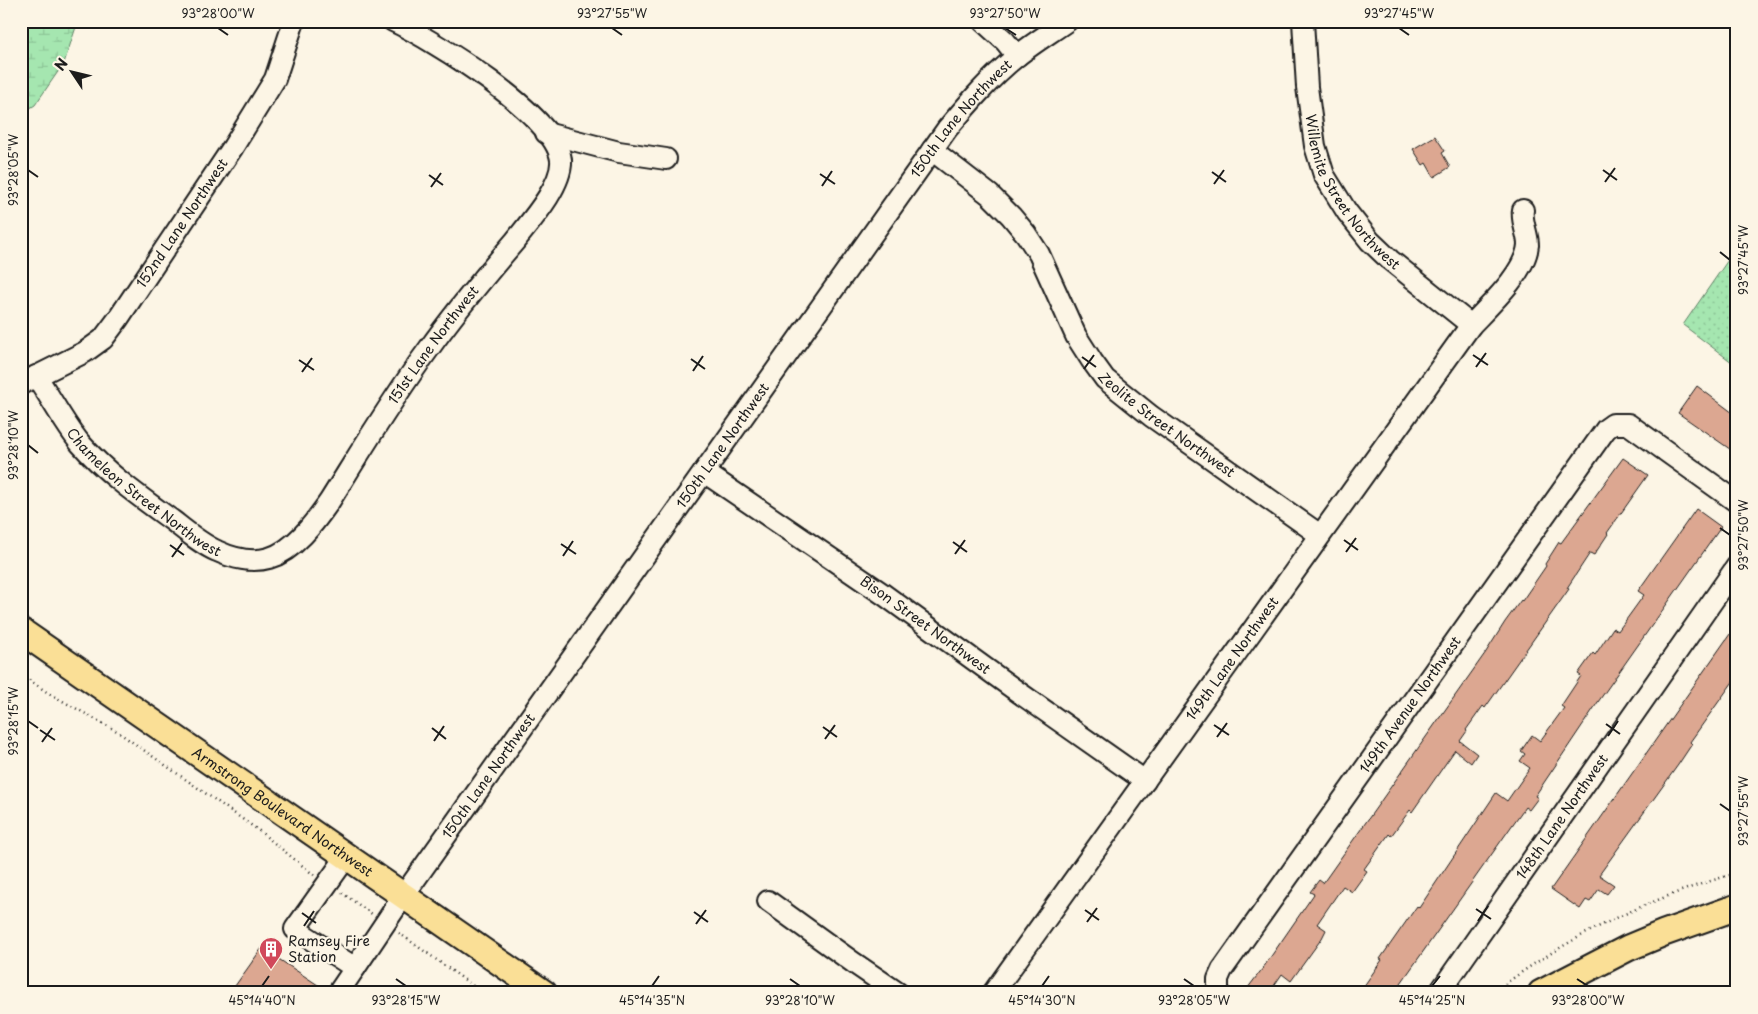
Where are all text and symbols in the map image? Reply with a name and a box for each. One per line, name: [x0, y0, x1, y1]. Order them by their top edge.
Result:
text: 93°28'00"W: [182, 4, 255, 22]
text: 93°27'55"W: [577, 4, 648, 22]
text: 93°27'50"W: [969, 4, 1041, 22]
text: 93°27'45"W: [1364, 4, 1435, 22]
north arrow: [48, 48, 98, 98]
text: N: [49, 54, 73, 75]
street label: 150th Lane Northwest: [905, 54, 1017, 182]
street label: Willemite Street Northwest: [1301, 113, 1405, 275]
text: 93°28'05"W: [4, 133, 22, 206]
street label: 152nd Lane Northwest: [131, 154, 233, 292]
text: 93°27'45"W: [1734, 224, 1752, 295]
street label: 151st Lane Northwest: [383, 281, 484, 408]
street label: Zeolite Street Northwest: [1093, 368, 1240, 482]
street label: 150th Lane Northwest: [670, 378, 774, 512]
text: 93°28'10"W: [4, 409, 22, 480]
street label: Chameleon Street Northwest: [62, 423, 225, 562]
text: 93°27'50"W: [1734, 499, 1752, 571]
street label: Bison Street Northwest: [856, 570, 995, 679]
street label: 149th Lane Northwest: [1180, 592, 1284, 725]
street label: 149th Avenue Northwest: [1354, 631, 1466, 777]
text: 93°28'15"W: [4, 686, 22, 755]
street label: 150th Lane Northwest: [436, 708, 540, 843]
street label: Armstrong Boulevard Northwest: [188, 742, 378, 882]
street label: 148th Lane Northwest: [1511, 749, 1613, 883]
text: 93°27'55"W: [1734, 775, 1752, 846]
place label: Ramsey Fire Station: [288, 930, 370, 967]
building icon: Ramsey Fire Station: [258, 936, 284, 970]
text: 45°14'40"N: [228, 991, 296, 1009]
text: 93°28'15"W: [372, 991, 441, 1009]
text: 45°14'35"N: [619, 991, 685, 1009]
text: 93°28'10"W: [765, 991, 836, 1009]
text: 45°14'30"N: [1008, 991, 1076, 1009]
text: 93°28'05"W: [1158, 991, 1231, 1009]
text: 45°14'25"N: [1399, 991, 1465, 1009]
text: 93°28'00"W: [1552, 991, 1625, 1009]

